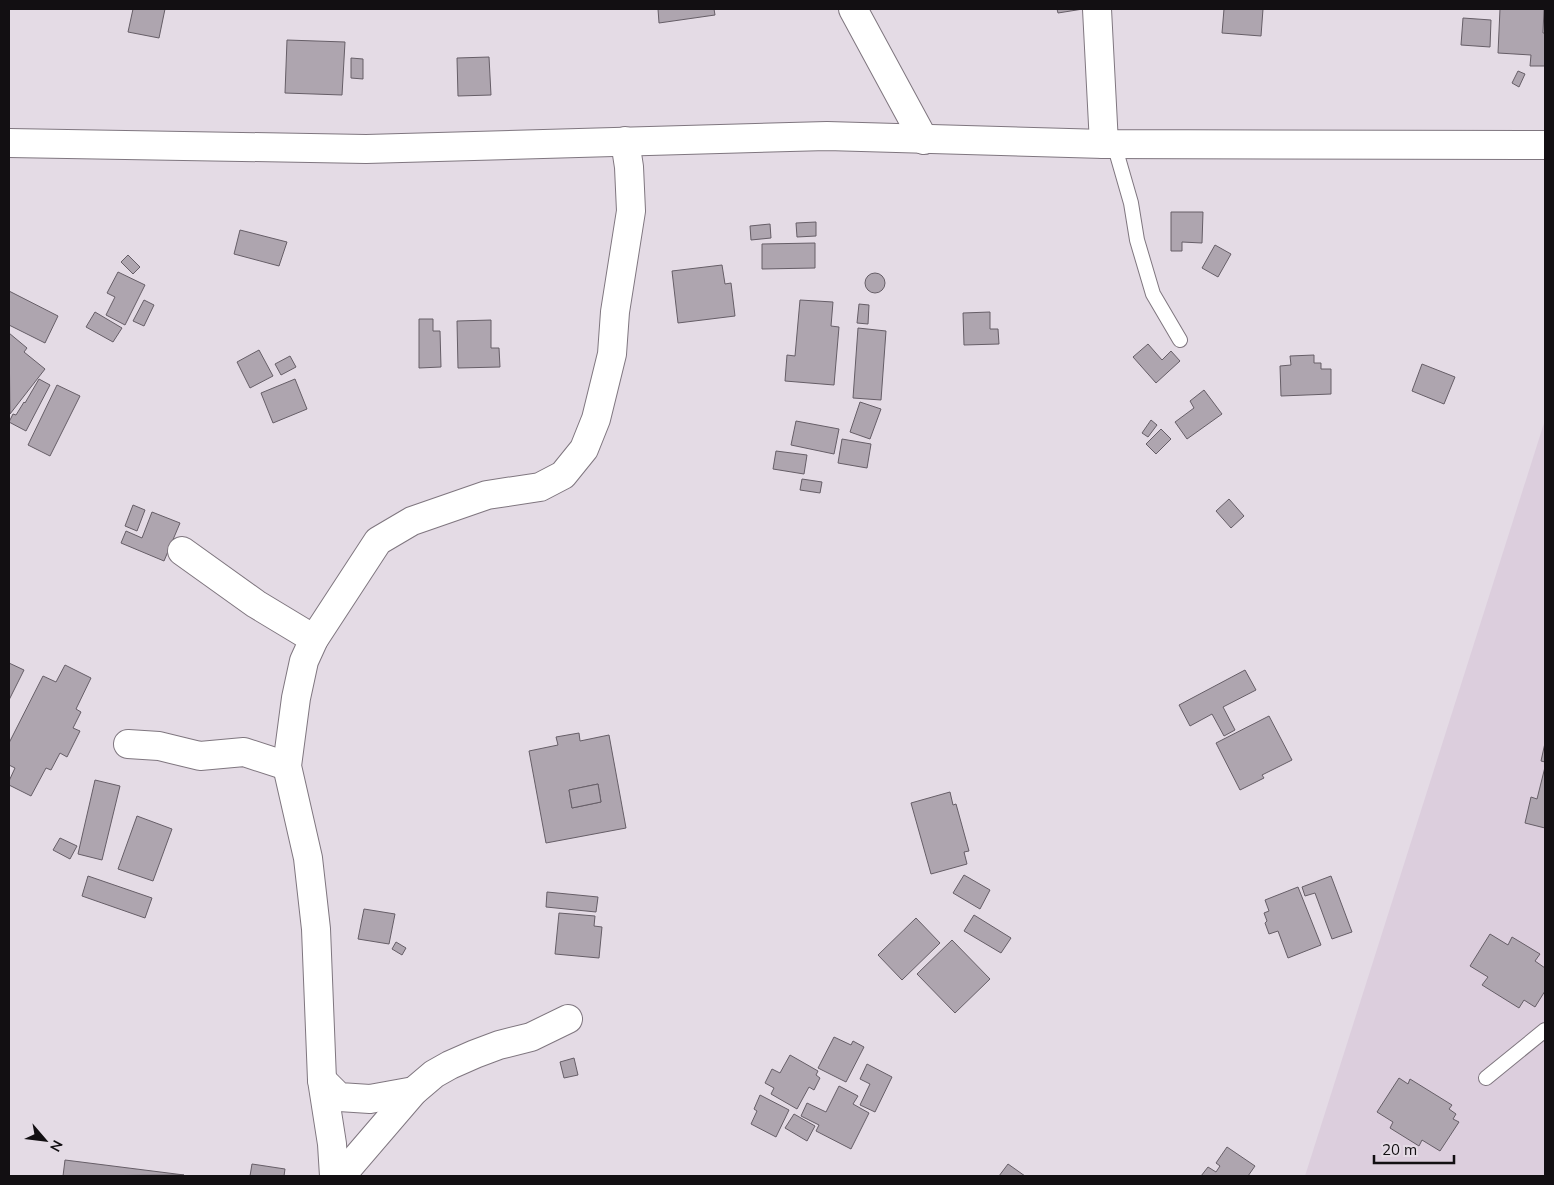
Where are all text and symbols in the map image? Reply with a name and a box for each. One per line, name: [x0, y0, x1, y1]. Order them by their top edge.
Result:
north arrow: [20, 1115, 70, 1165]
scale bar: [1374, 1132, 1454, 1164]
text: N: [46, 1137, 67, 1155]
text: 20 m: [1382, 1140, 1417, 1159]

